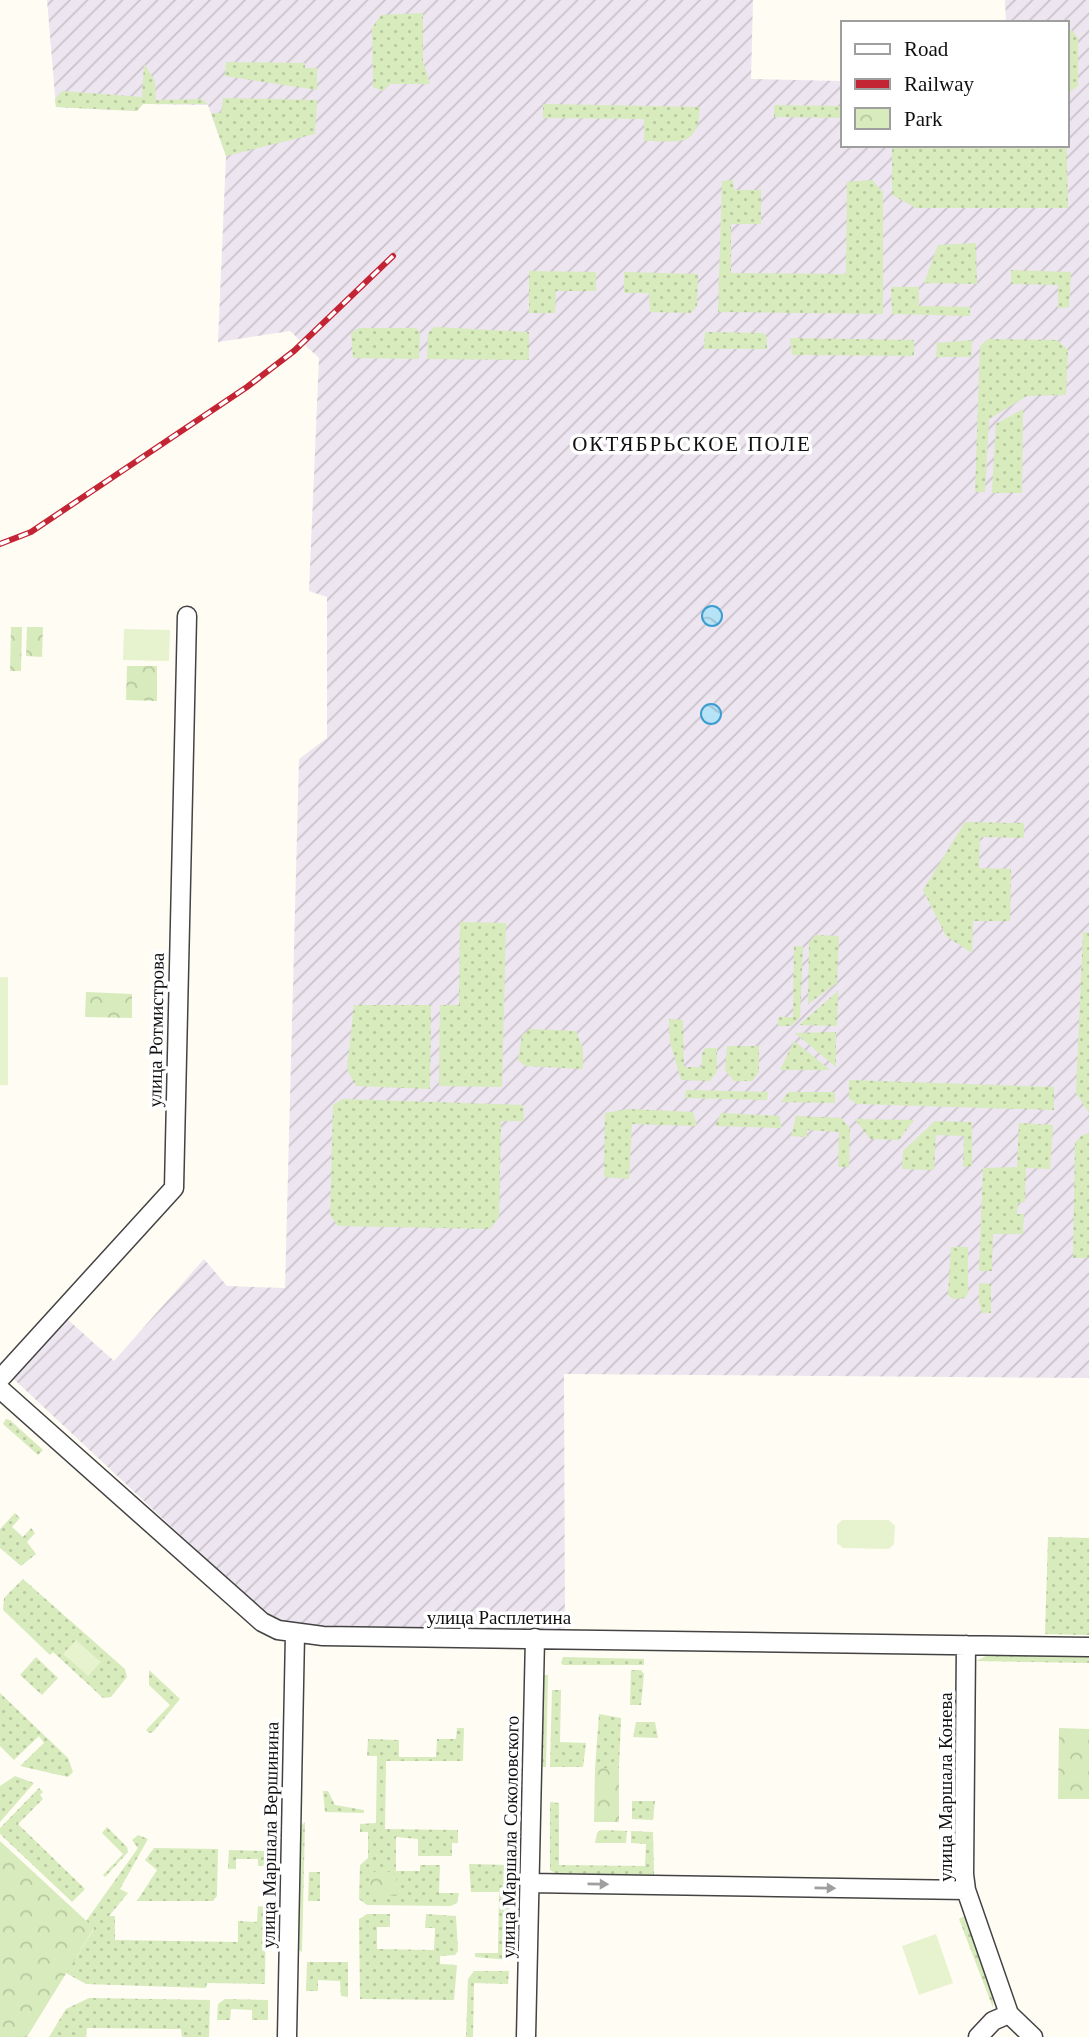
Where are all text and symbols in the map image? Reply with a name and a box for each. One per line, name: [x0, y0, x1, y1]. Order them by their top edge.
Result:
legend: [841, 21, 1068, 147]
text: Road: [904, 37, 949, 61]
text: Railway: [904, 72, 974, 96]
text: Park: [904, 107, 943, 131]
district label: ОКТЯБРЬСКОЕ ПОЛЕ: [572, 432, 812, 456]
street label: улица Ротмистрова: [144, 952, 168, 1107]
street label: улица Расплетина: [427, 1607, 572, 1628]
street label: улица Маршала Конева: [935, 1692, 956, 1882]
street label: улица Маршала Соколовского: [497, 1715, 523, 1959]
street label: улица Маршала Вершинина: [258, 1721, 282, 1949]
one-way arrow: [587, 1878, 609, 1890]
one-way arrow: [814, 1883, 836, 1894]

